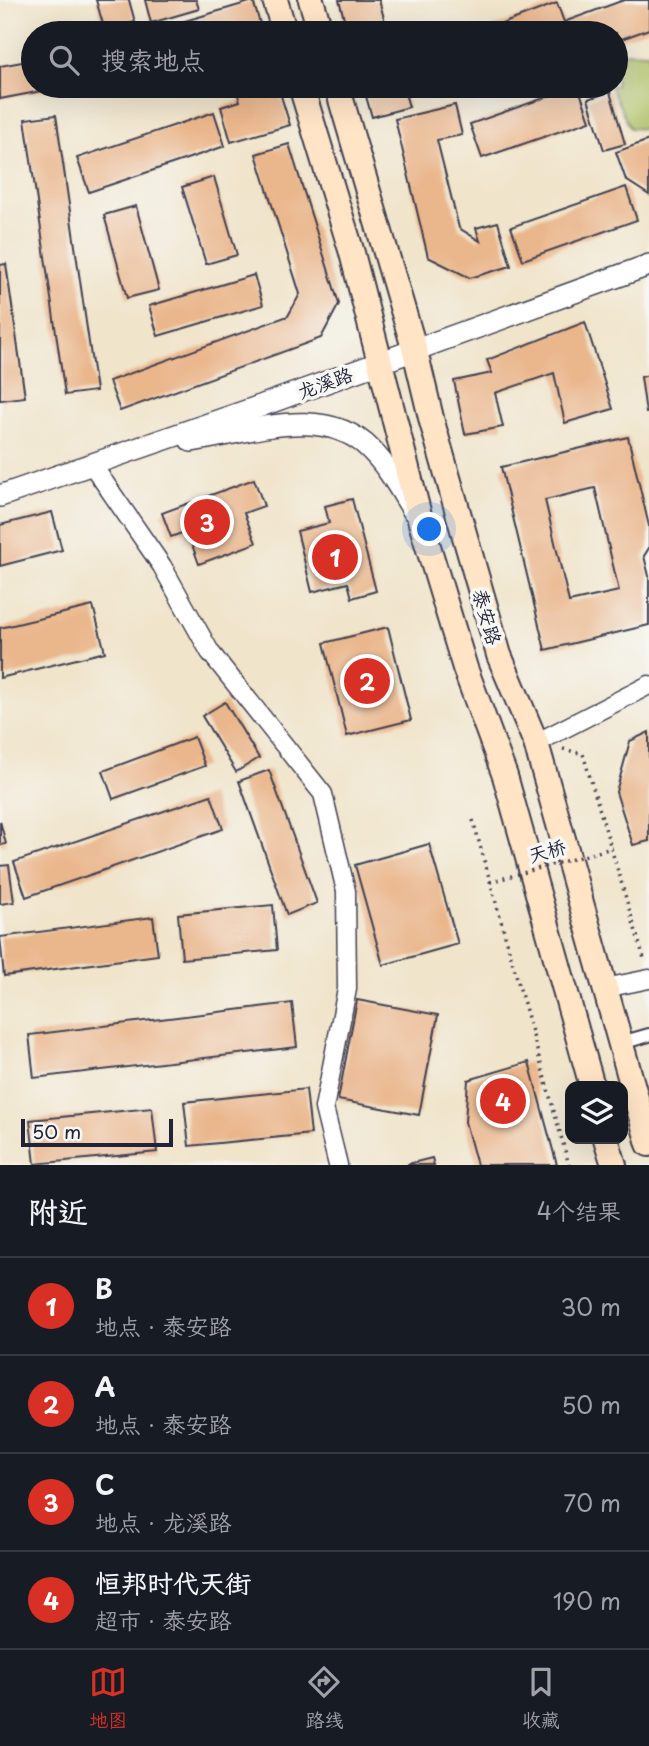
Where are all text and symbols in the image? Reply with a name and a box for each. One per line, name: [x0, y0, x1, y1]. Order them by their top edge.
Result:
search box: [21, 21, 628, 98]
text: 搜索地点: [101, 40, 205, 79]
icon: search: [45, 41, 83, 79]
street label: 龙溪路: [293, 359, 356, 405]
pin: 3: [184, 496, 230, 548]
your location: [412, 512, 446, 546]
pin: 1: [312, 531, 358, 583]
street label: 泰安路: [467, 585, 509, 648]
pin: 2: [344, 655, 390, 707]
street label: 天桥: [525, 831, 569, 869]
pin: 4: [480, 1075, 526, 1127]
map controls: [565, 1081, 628, 1144]
button: layers: [565, 1081, 628, 1144]
scale bar: [21, 1116, 173, 1148]
text: 50 m: [32, 1117, 81, 1145]
text: 附近: [28, 1188, 88, 1233]
text: 4个结果: [537, 1193, 621, 1228]
text: B: [95, 1269, 113, 1308]
text: 1: [46, 1289, 57, 1324]
text: 30 m: [560, 1289, 621, 1324]
text: 地点 · 泰安路: [95, 1308, 232, 1343]
text: A: [95, 1367, 115, 1406]
text: 2: [43, 1387, 59, 1422]
text: 50 m: [561, 1387, 621, 1422]
text: 地点 · 泰安路: [95, 1406, 232, 1441]
text: C: [95, 1465, 115, 1504]
text: 3: [43, 1485, 59, 1520]
text: 70 m: [563, 1485, 621, 1520]
text: 地点 · 龙溪路: [95, 1504, 232, 1539]
text: 恒邦时代天街: [95, 1563, 251, 1602]
text: 4: [43, 1583, 59, 1618]
text: 190 m: [553, 1583, 621, 1618]
text: 超市 · 泰安路: [95, 1602, 232, 1637]
tab: 地图: [89, 1663, 127, 1733]
tab: 路线: [305, 1663, 344, 1733]
tab: 收藏: [522, 1663, 560, 1733]

